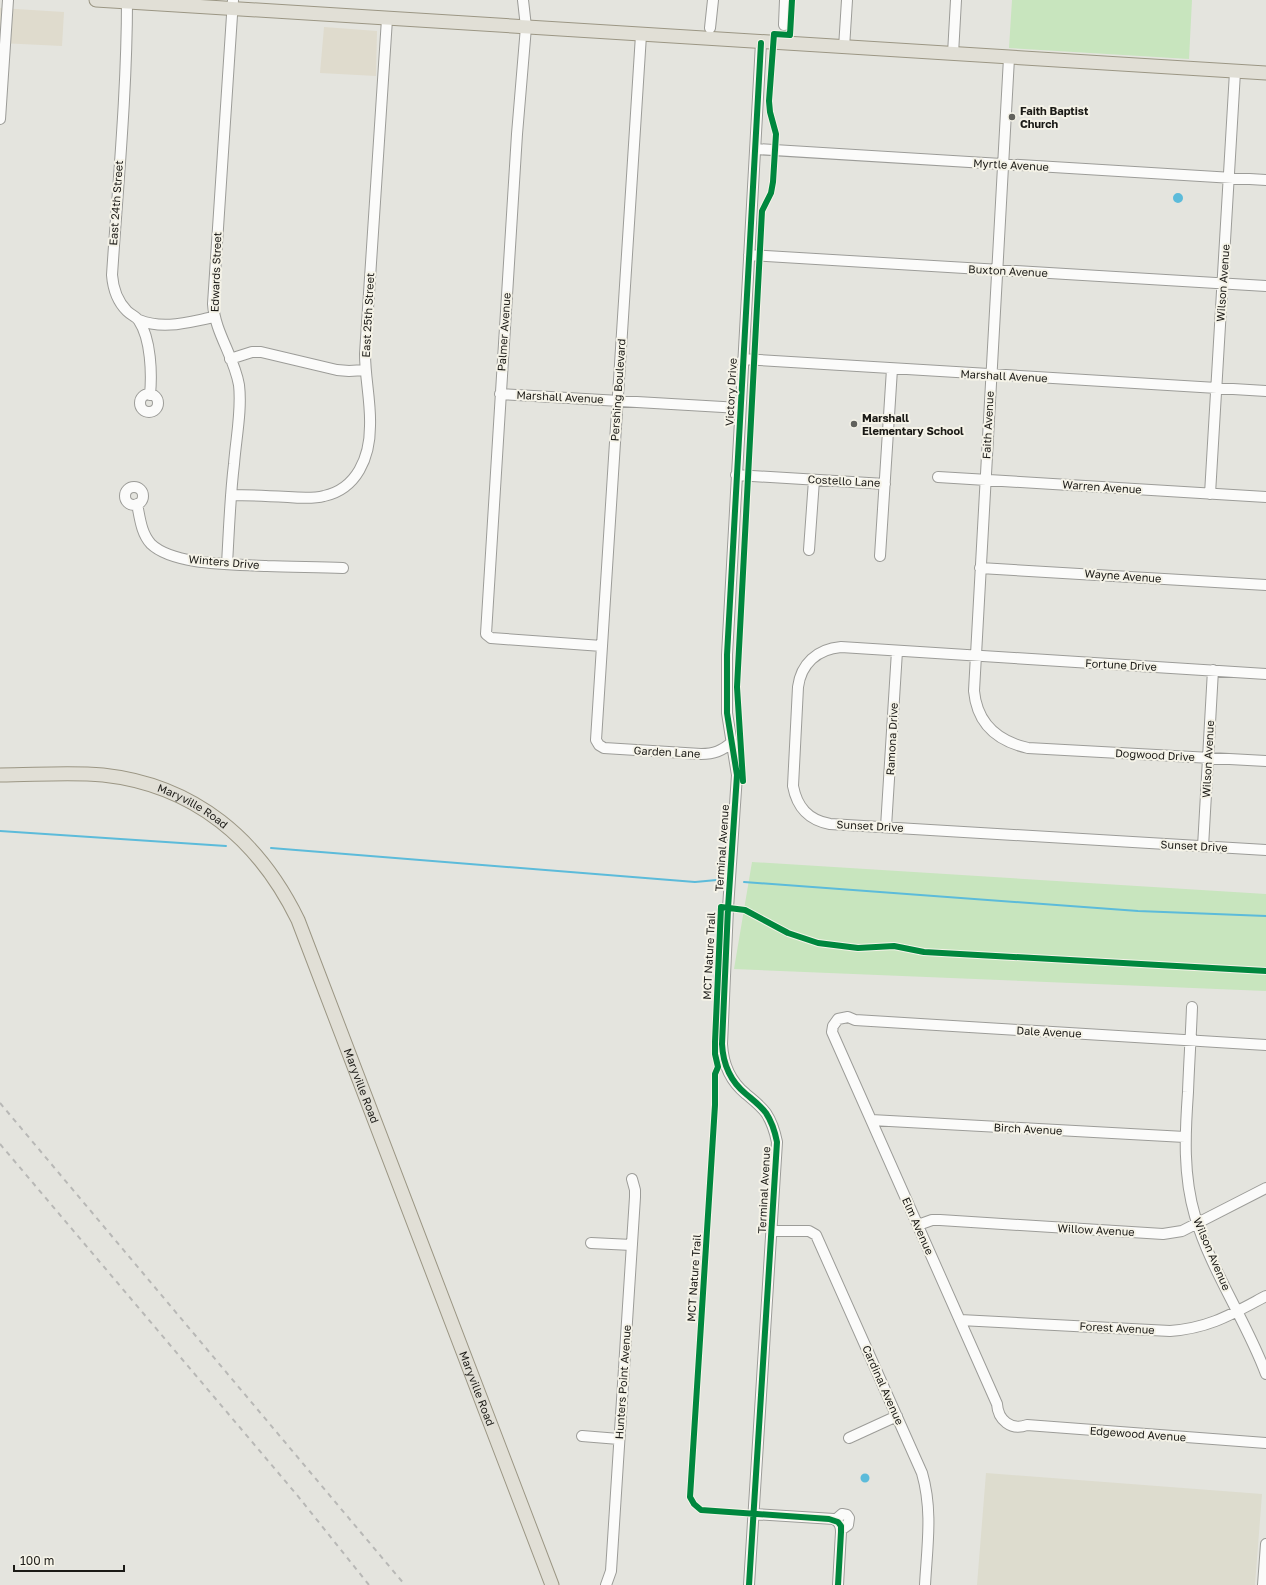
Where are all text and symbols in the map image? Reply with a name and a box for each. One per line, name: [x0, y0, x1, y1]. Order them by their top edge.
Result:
place label: Faith Baptist Church: [1020, 104, 1089, 130]
marker: Faith Baptist Church: [1007, 112, 1017, 122]
street label: Myrtle Avenue: [973, 156, 1049, 173]
street label: East 24th Street: [106, 160, 125, 246]
street label: Edwards Street: [208, 232, 223, 312]
street label: Wilson Avenue: [1213, 244, 1232, 322]
street label: Buxton Avenue: [968, 262, 1048, 279]
street label: East 25th Street: [359, 272, 376, 358]
street label: Palmer Avenue: [494, 292, 513, 372]
street label: Pershing Boulevard: [607, 338, 628, 442]
street label: Victory Drive: [722, 358, 739, 426]
street label: Marshall Avenue: [960, 367, 1048, 384]
street label: Marshall Avenue: [516, 388, 604, 405]
street label: Faith Avenue: [979, 391, 996, 459]
place label: Marshall Elementary School: [862, 411, 964, 437]
marker: Marshall Elementary School: [849, 419, 859, 429]
street label: Costello Lane: [807, 472, 881, 489]
street label: Warren Avenue: [1062, 477, 1142, 496]
street label: Winters Drive: [188, 552, 260, 571]
street label: Wayne Avenue: [1084, 566, 1162, 585]
street label: Fortune Drive: [1085, 656, 1157, 673]
street label: Ramona Drive: [883, 702, 900, 776]
street label: Wilson Avenue: [1199, 720, 1216, 798]
street label: Garden Lane: [633, 743, 701, 760]
street label: Dogwood Drive: [1115, 746, 1195, 763]
street label: Maryville Road: [156, 781, 231, 831]
street label: Terminal Avenue: [712, 804, 731, 892]
street label: Sunset Drive: [836, 817, 904, 834]
street label: Sunset Drive: [1160, 837, 1228, 854]
street label: MCT Nature Trail: [700, 911, 717, 1000]
street label: Dale Avenue: [1016, 1023, 1082, 1040]
street label: Maryville Road: [342, 1046, 382, 1125]
street label: Birch Avenue: [993, 1120, 1063, 1137]
street label: Terminal Avenue: [755, 1146, 772, 1234]
street label: Elm Avenue: [900, 1195, 937, 1257]
street label: Wilson Avenue: [1191, 1215, 1234, 1292]
street label: Willow Avenue: [1057, 1221, 1135, 1238]
street label: MCT Nature Trail: [684, 1233, 703, 1322]
street label: Forest Avenue: [1079, 1319, 1155, 1336]
street label: Hunters Point Avenue: [612, 1324, 633, 1440]
street label: Cardinal Avenue: [860, 1343, 907, 1427]
street label: Maryville Road: [457, 1349, 498, 1428]
street label: Edgewood Avenue: [1089, 1424, 1187, 1443]
scale bar: [14, 1547, 124, 1573]
text: 100 m: [20, 1553, 54, 1568]

